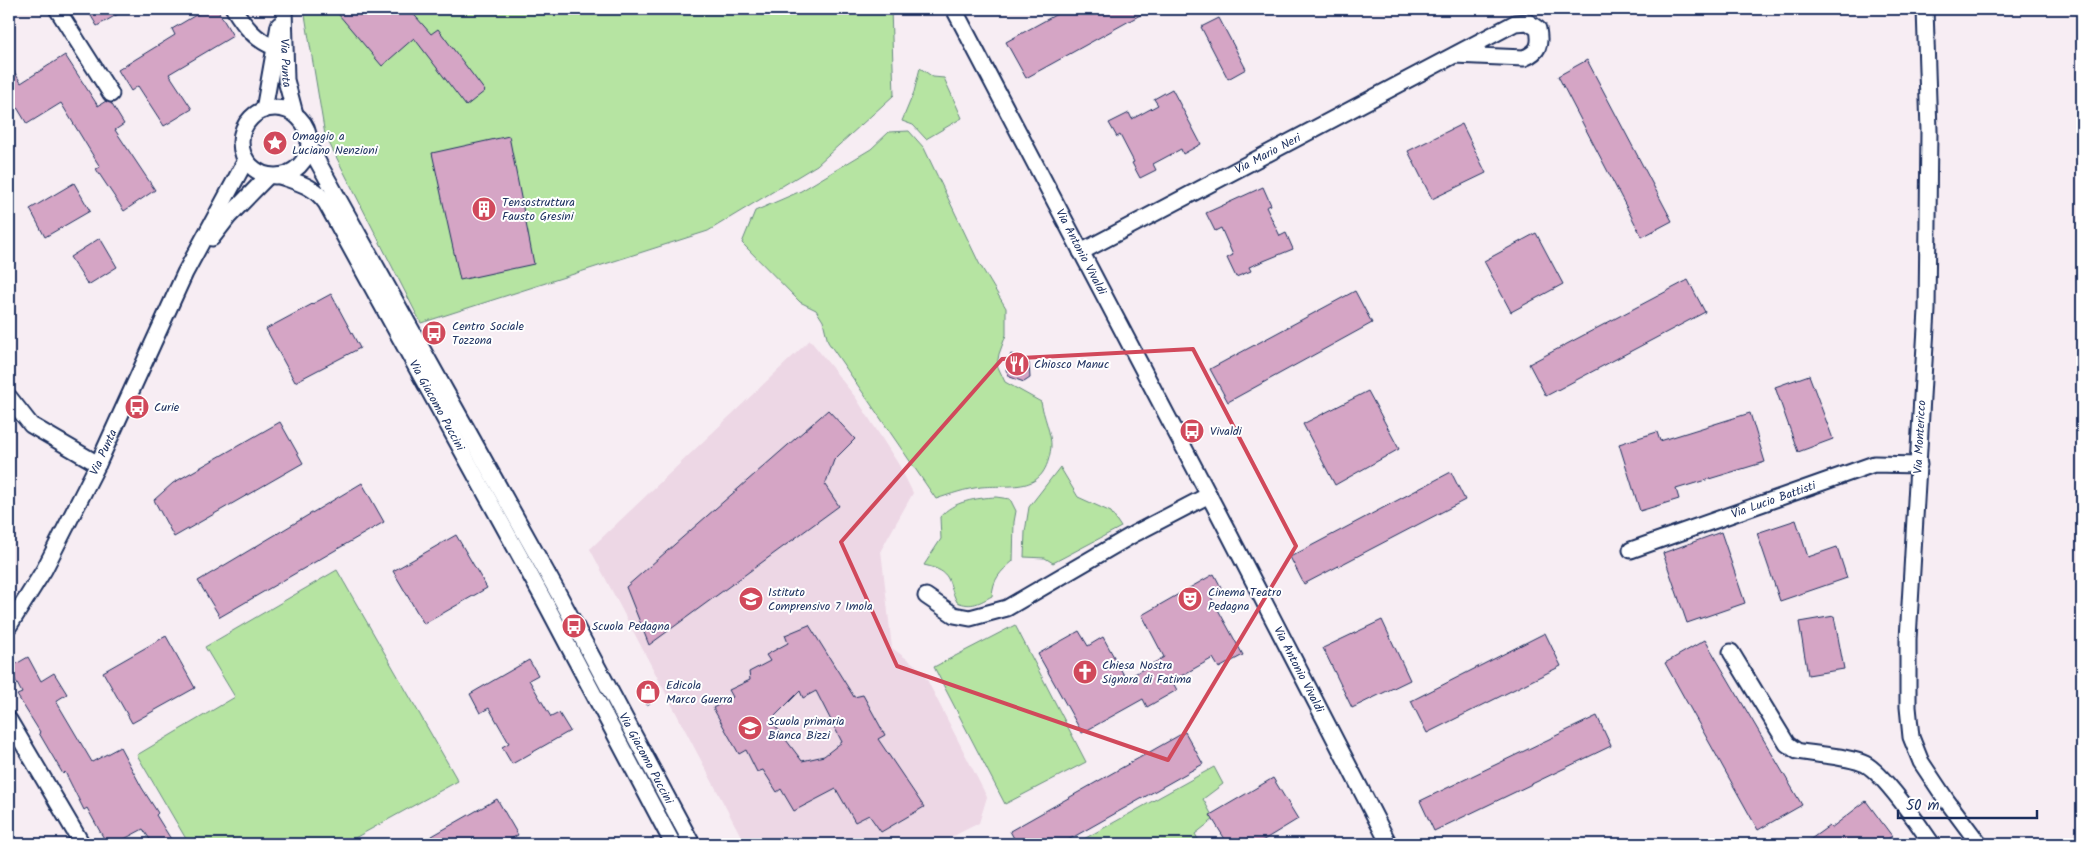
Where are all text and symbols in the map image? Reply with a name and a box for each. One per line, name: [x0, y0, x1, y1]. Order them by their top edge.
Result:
street label: Via Punta: [275, 38, 297, 90]
place label: Omaggio a Luciano Nenzioni: [292, 127, 379, 160]
street label: Via Mario Neri: [1231, 128, 1305, 179]
place icon: Omaggio a Luciano Nenzioni: [262, 130, 288, 156]
place label: Tensostruttura Fausto Gresini: [502, 193, 575, 226]
building icon: Tensostruttura Fausto Gresini: [471, 196, 497, 222]
street label: Via Antonio Vivaldi: [1051, 205, 1112, 299]
place label: Centro Sociale Tozzona: [452, 317, 524, 350]
bus stop icon: Centro Sociale Tozzona: [421, 320, 447, 346]
restaurant icon: Chiosco Manuc: [1004, 351, 1030, 377]
place label: Chiosco Manuc: [1034, 355, 1109, 374]
street label: Via Giacomo Puccini: [404, 356, 470, 455]
bus stop icon: Curie: [124, 394, 150, 420]
place label: Curie: [154, 398, 180, 417]
street label: Via Montericco: [1909, 400, 1931, 474]
bus stop icon: Vivaldi: [1179, 418, 1205, 444]
place label: Vivaldi: [1210, 422, 1243, 441]
street label: Via Punta: [84, 426, 122, 478]
street label: Via Lucio Battisti: [1728, 476, 1819, 523]
place label: Istituto Comprensivo 7 Imola: [768, 583, 873, 616]
place label: Cinema Teatro Pedagna: [1208, 583, 1281, 616]
school or university icon: Istituto Comprensivo 7 Imola: [738, 586, 764, 612]
theatre icon: Cinema Teatro Pedagna: [1177, 586, 1203, 612]
bus stop icon: Scuola Pedagna: [561, 613, 587, 639]
place label: Scuola Pedagna: [592, 617, 670, 636]
street label: Via Antonio Vivaldi: [1269, 623, 1330, 717]
place label: Chiesa Nostra Signora di Fatima: [1102, 656, 1192, 689]
church icon: Chiesa Nostra Signora di Fatima: [1072, 659, 1098, 685]
place label: Edicola Marco Guerra: [666, 676, 733, 709]
shop icon: Edicola Marco Guerra: [635, 679, 661, 705]
street label: Via Giacomo Puccini: [614, 709, 679, 808]
place label: Scuola primaria Bianca Bizzi: [768, 712, 845, 745]
school or university icon: Scuola primaria Bianca Bizzi: [737, 715, 763, 741]
scale bar: [1898, 788, 2037, 820]
text: 50 m: [1906, 794, 1940, 818]

